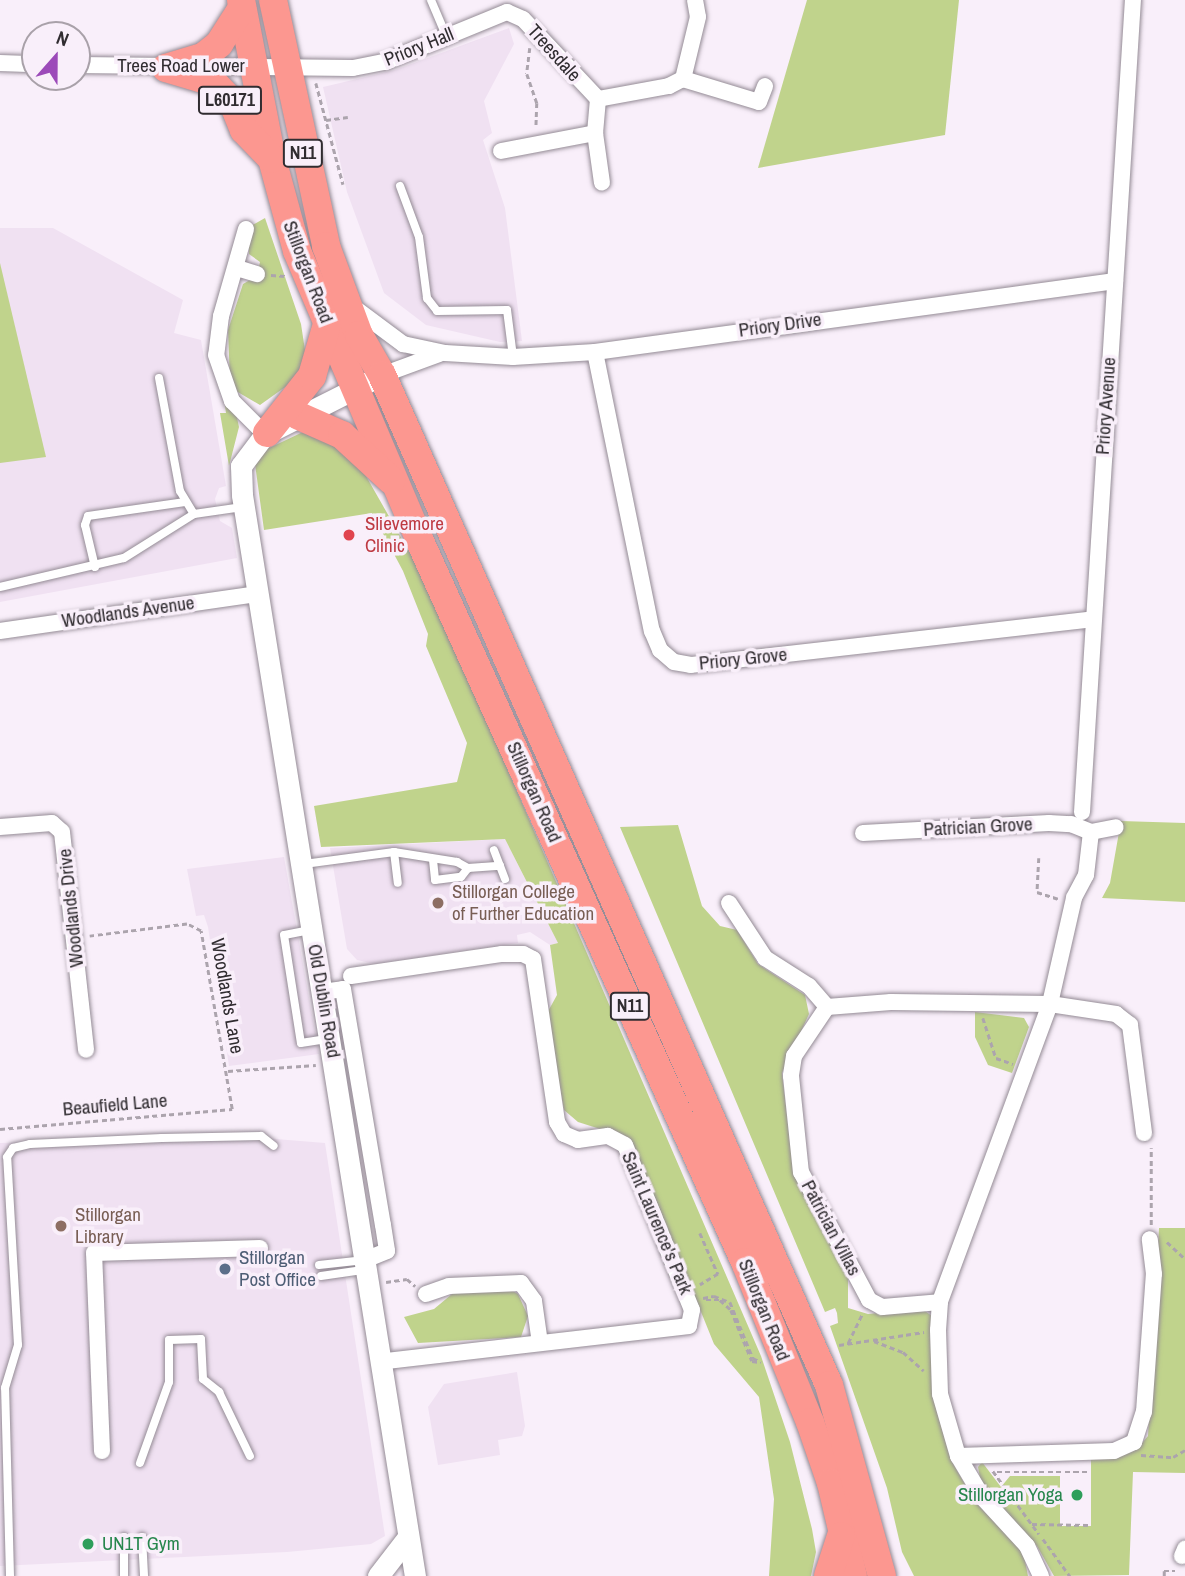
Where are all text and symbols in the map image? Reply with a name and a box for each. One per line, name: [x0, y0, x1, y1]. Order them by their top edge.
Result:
street label: Treesdale: [523, 20, 585, 86]
north arrow: [21, 21, 91, 91]
street label: Priory Hall: [381, 23, 457, 71]
text: N: [53, 24, 73, 52]
street label: Trees Road Lower: [117, 55, 245, 77]
road number: L60171: [197, 86, 263, 114]
road number: N11: [282, 138, 324, 168]
street label: Stillorgan Road: [278, 218, 338, 326]
street label: Priory Drive: [737, 308, 823, 342]
street label: Priory Avenue: [1091, 356, 1121, 456]
place label: Slievemore Clinic: [365, 513, 444, 557]
marker: Slievemore Clinic: [339, 525, 359, 545]
street label: Woodlands Avenue: [60, 591, 196, 633]
street label: Priory Grove: [698, 643, 788, 675]
street label: Stillorgan Road: [502, 738, 566, 846]
street label: Patrician Grove: [923, 813, 1033, 841]
street label: Woodlands Drive: [53, 848, 89, 968]
place label: Stillorgan College of Further Education: [452, 881, 594, 925]
marker: Stillorgan College of Further Education: [430, 895, 446, 911]
street label: Woodlands Lane: [206, 937, 248, 1055]
street label: Old Dublin Road: [303, 942, 345, 1060]
road number: N11: [609, 992, 651, 1021]
street label: Beaufield Lane: [62, 1089, 168, 1121]
street label: Saint Laurence's Park: [617, 1148, 697, 1298]
street label: Patrician Villas: [796, 1177, 866, 1279]
place label: Stillorgan Library: [75, 1204, 141, 1248]
marker: Stillorgan Library: [53, 1218, 69, 1234]
place label: Stillorgan Post Office: [239, 1247, 316, 1291]
street label: Stillorgan Road: [733, 1256, 795, 1364]
marker: Stillorgan Post Office: [217, 1261, 233, 1277]
place label: Stillorgan Yoga: [958, 1484, 1063, 1506]
marker: Stillorgan Yoga: [1069, 1487, 1085, 1503]
place label: UN1T Gym: [102, 1533, 180, 1555]
marker: UN1T Gym: [80, 1536, 96, 1552]

